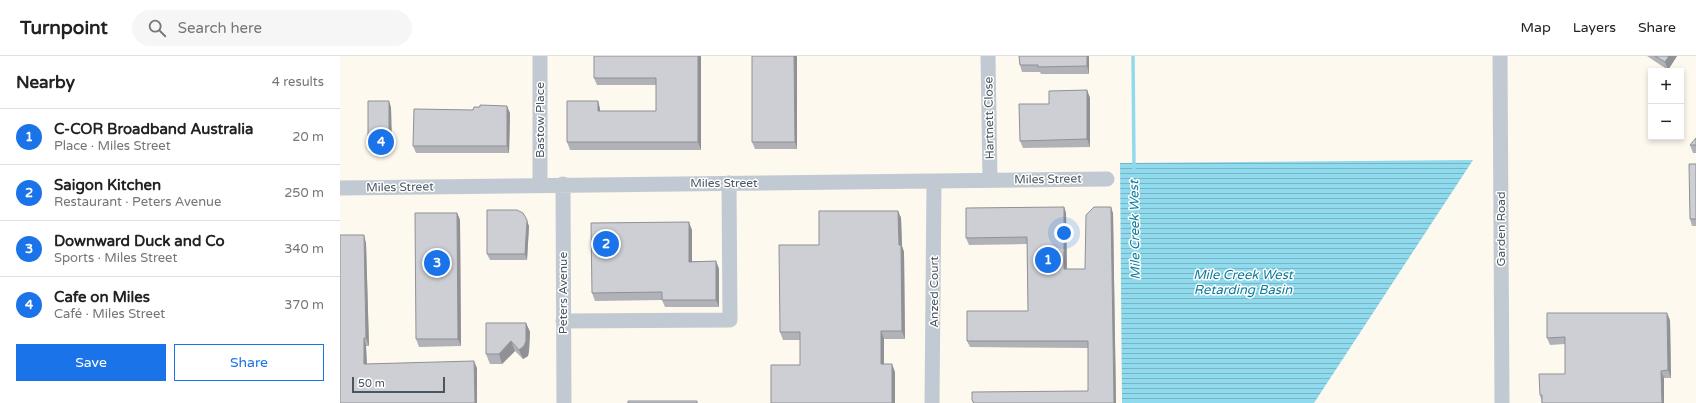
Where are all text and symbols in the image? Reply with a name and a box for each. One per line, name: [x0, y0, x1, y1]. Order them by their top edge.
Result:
search box: [132, 10, 412, 46]
text: Turnpoint: [20, 17, 108, 39]
icon: search: [146, 17, 168, 39]
text: Search here: [178, 19, 262, 37]
text: Map: [1521, 19, 1551, 36]
text: Layers: [1573, 19, 1616, 36]
text: Share: [1638, 19, 1676, 36]
map controls: [1648, 68, 1684, 140]
button: +: [1648, 68, 1684, 104]
text: Nearby: [16, 72, 75, 93]
text: 4 results: [272, 74, 324, 90]
street label: Hartnett Close: [981, 76, 997, 159]
street label: Bastow Place: [533, 82, 547, 158]
button: −: [1648, 104, 1684, 140]
text: C-COR Broadband Australia: [54, 120, 253, 138]
pin: 4: [368, 127, 394, 157]
text: 1: [25, 129, 33, 145]
text: 20 m: [292, 129, 324, 145]
text: Place · Miles Street: [54, 138, 171, 154]
street label: Miles Street: [1014, 171, 1082, 187]
text: Saigon Kitchen: [54, 176, 161, 194]
street label: Miles Street: [690, 176, 758, 190]
water label: Mile Creek West: [1126, 178, 1144, 280]
street label: Miles Street: [366, 179, 434, 195]
text: 2: [25, 185, 33, 201]
text: 250 m: [284, 185, 324, 201]
street label: Garden Road: [1494, 191, 1508, 267]
text: Restaurant · Peters Avenue: [54, 194, 221, 210]
your location: [1054, 223, 1074, 243]
pin: 2: [593, 229, 619, 259]
text: Downward Duck and Co: [54, 232, 225, 250]
text: 3: [25, 241, 33, 257]
text: 340 m: [284, 241, 324, 257]
pin: 1: [1035, 245, 1061, 275]
pin: 3: [424, 248, 450, 278]
text: Sports · Miles Street: [54, 250, 177, 266]
street label: Peters Avenue: [556, 252, 570, 334]
street label: Anzed Court: [927, 256, 941, 328]
water label: Mile Creek West Retarding Basin: [1193, 267, 1295, 298]
text: Cafe on Miles: [54, 288, 150, 306]
text: 4: [25, 297, 33, 313]
text: 370 m: [284, 297, 324, 313]
text: Café · Miles Street: [54, 306, 165, 322]
button: Save: [16, 344, 166, 381]
button: Share: [174, 344, 324, 381]
scale bar: [352, 375, 445, 394]
text: 50 m: [358, 377, 385, 390]

